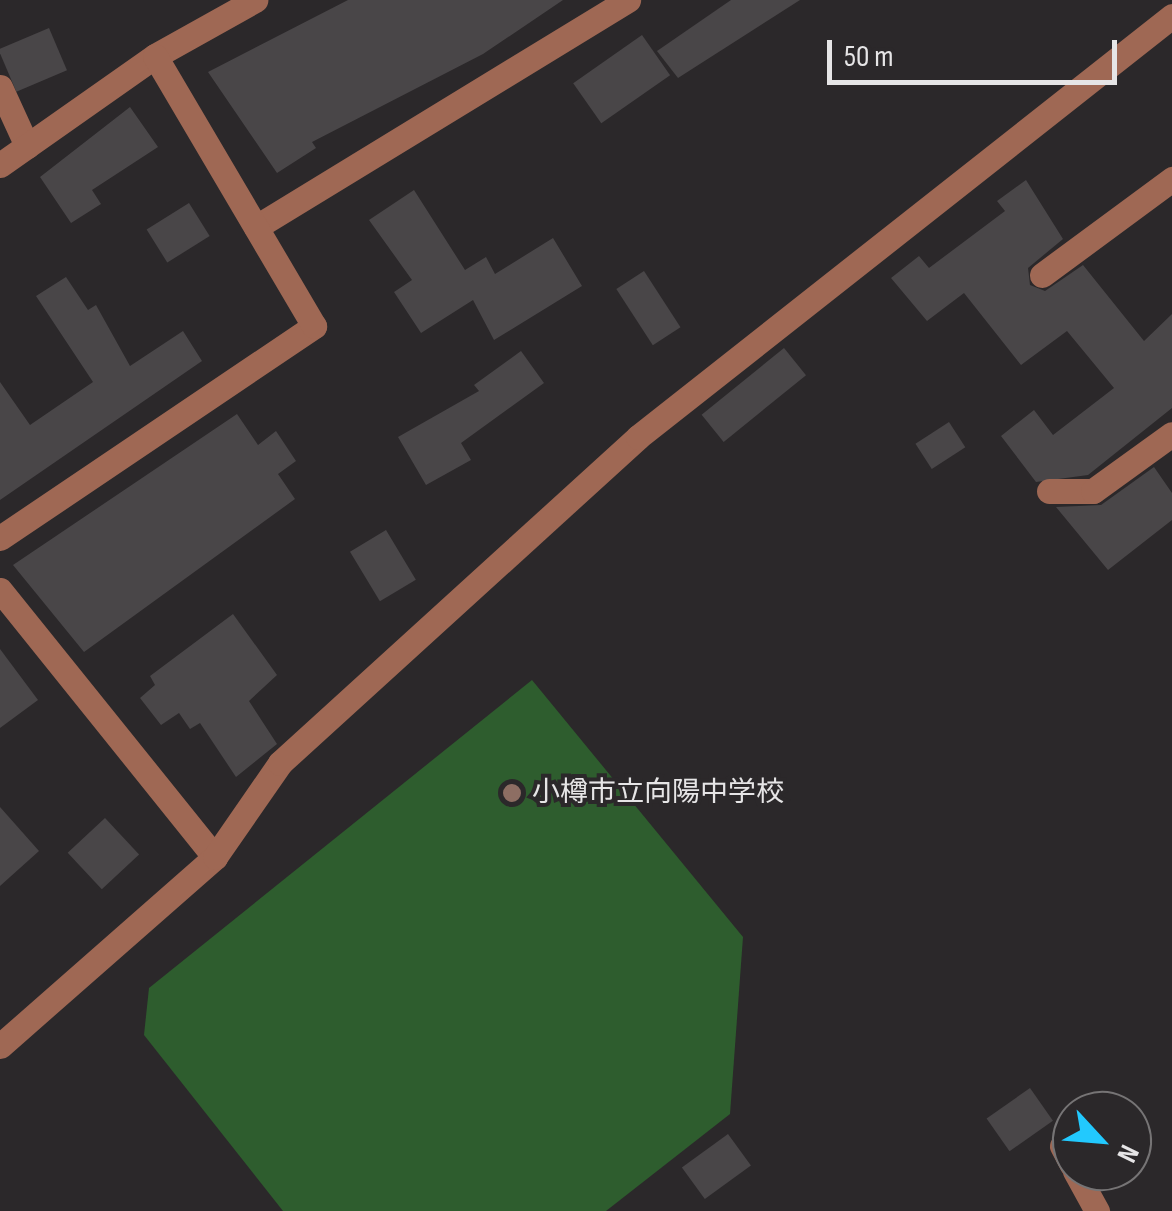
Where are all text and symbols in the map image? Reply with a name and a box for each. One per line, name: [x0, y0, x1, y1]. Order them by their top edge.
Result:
scale bar: [832, 20, 1122, 82]
text: 50 m: [844, 39, 893, 75]
place label: 小樽市立向陽中学校: [532, 776, 784, 810]
marker: 小樽市立向陽中学校: [501, 782, 523, 804]
north arrow: [1052, 1091, 1152, 1191]
text: N: [1110, 1140, 1146, 1167]

